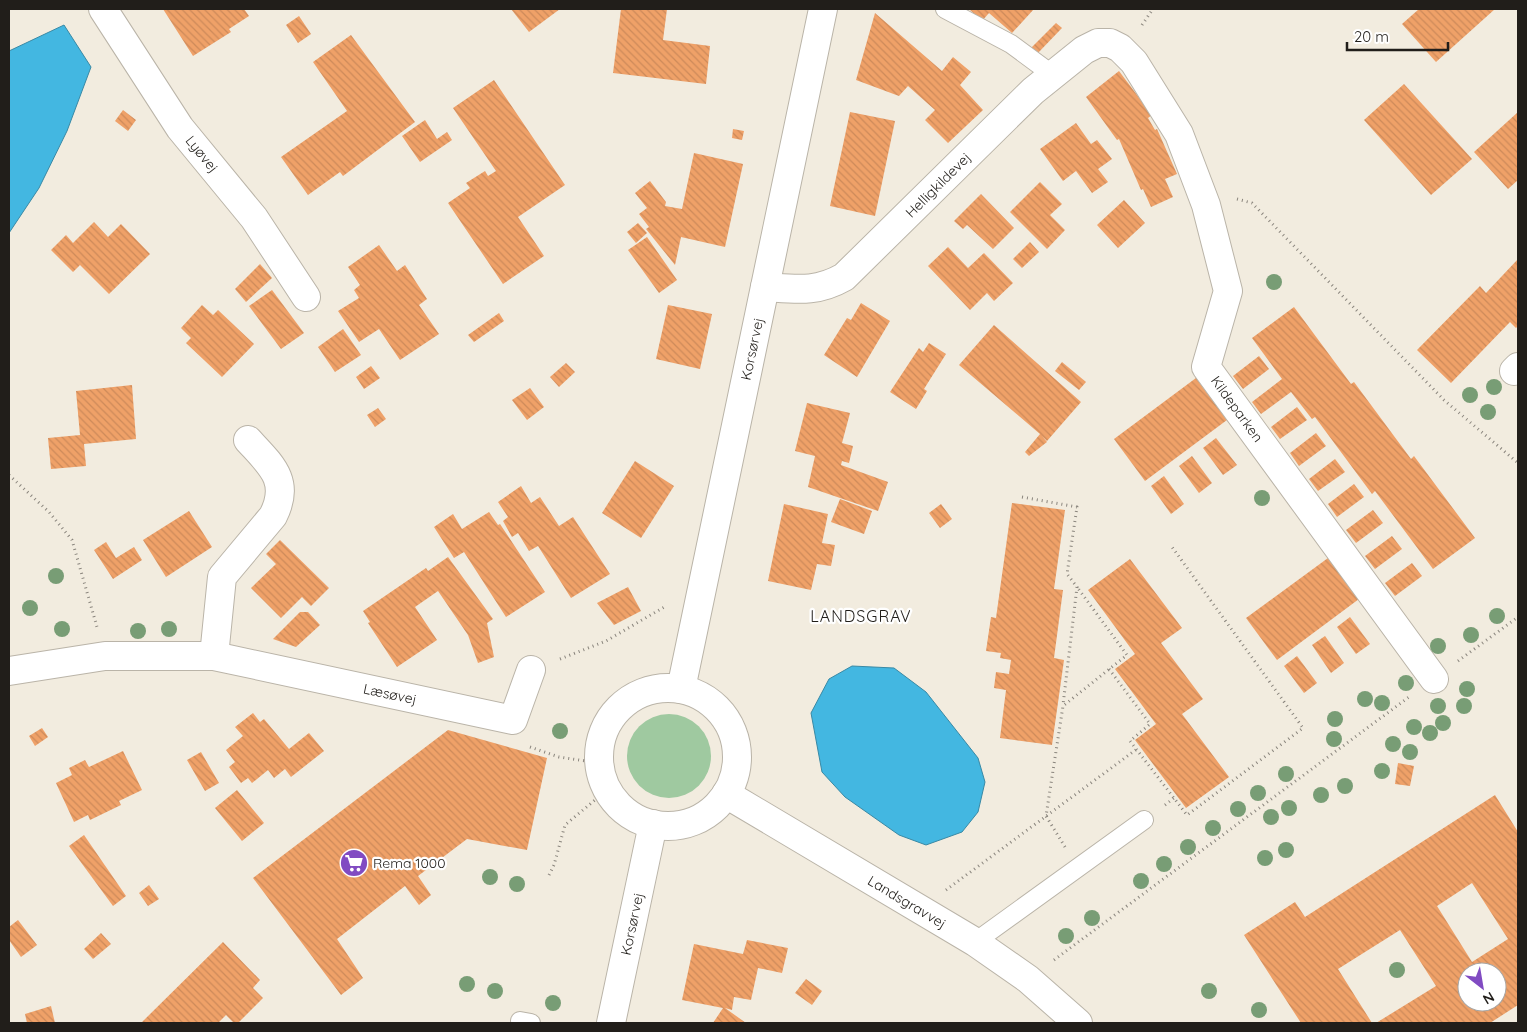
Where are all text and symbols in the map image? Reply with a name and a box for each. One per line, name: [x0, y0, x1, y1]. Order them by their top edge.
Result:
scale bar: [1347, 20, 1448, 52]
text: 20 m: [1354, 27, 1389, 46]
street label: Lyøvej: [182, 132, 222, 176]
street label: Helligkildevej: [902, 149, 974, 221]
street label: Korsørvej: [737, 316, 767, 382]
street label: Kildeparken: [1207, 372, 1267, 446]
district label: LANDSGRAV: [810, 606, 912, 626]
street label: Læsøvej: [362, 680, 418, 708]
supermarket icon: Rema 1000: [339, 848, 369, 878]
place label: Rema 1000: [373, 854, 445, 872]
street label: Landsgravvej: [864, 871, 950, 933]
street label: Korsørvej: [617, 891, 647, 957]
north arrow: [1457, 962, 1507, 1012]
text: N: [1480, 988, 1498, 1009]

